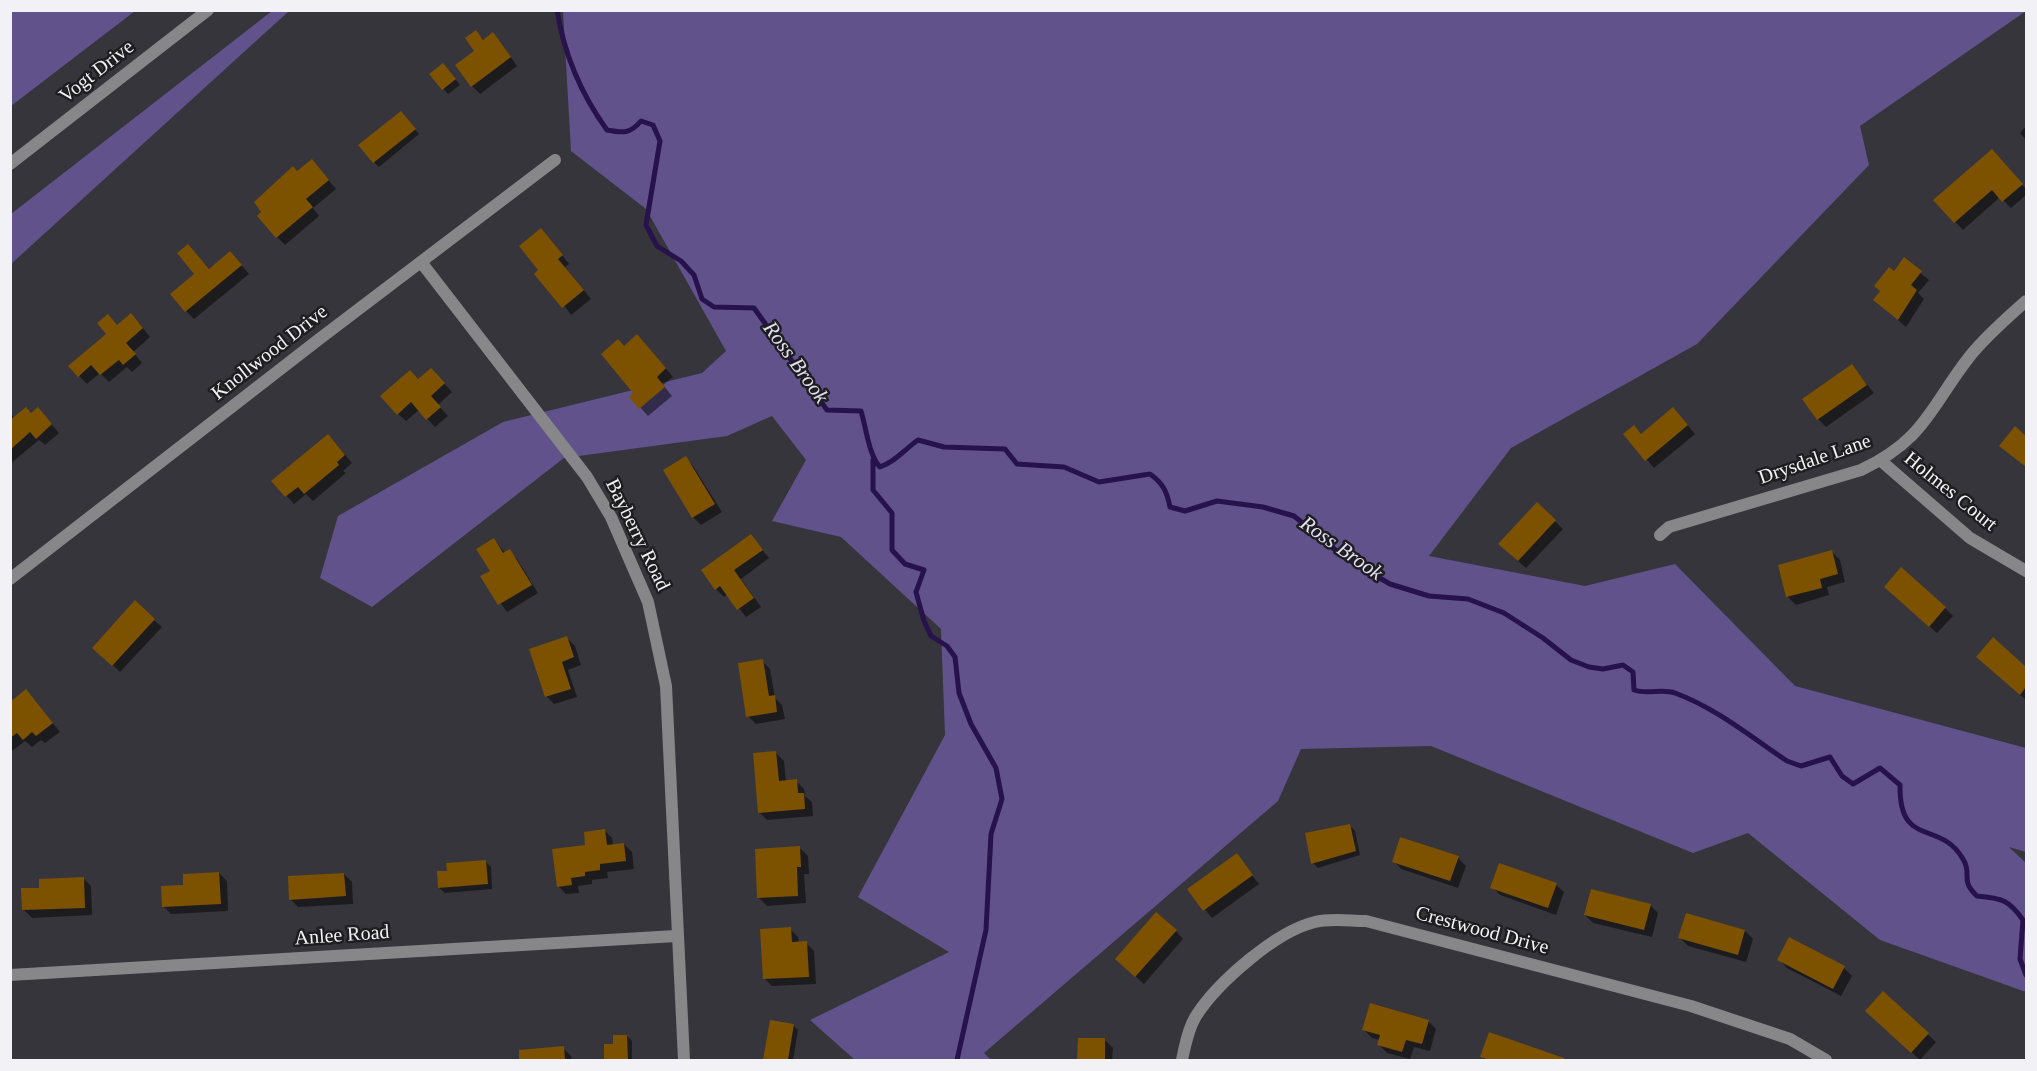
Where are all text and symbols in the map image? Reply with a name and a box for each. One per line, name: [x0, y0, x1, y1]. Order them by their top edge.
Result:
street label: Vogt Drive: [55, 35, 139, 109]
street label: Knollwood Drive: [207, 300, 333, 406]
water label: Ross Brook: [757, 317, 833, 409]
street label: Drysdale Lane: [1756, 430, 1874, 490]
street label: Holmes Court: [1899, 447, 2001, 537]
street label: Bayberry Road: [600, 475, 674, 595]
water label: Ross Brook: [1295, 511, 1387, 587]
street label: Crestwood Drive: [1413, 902, 1551, 960]
street label: Anlee Road: [294, 921, 390, 951]

